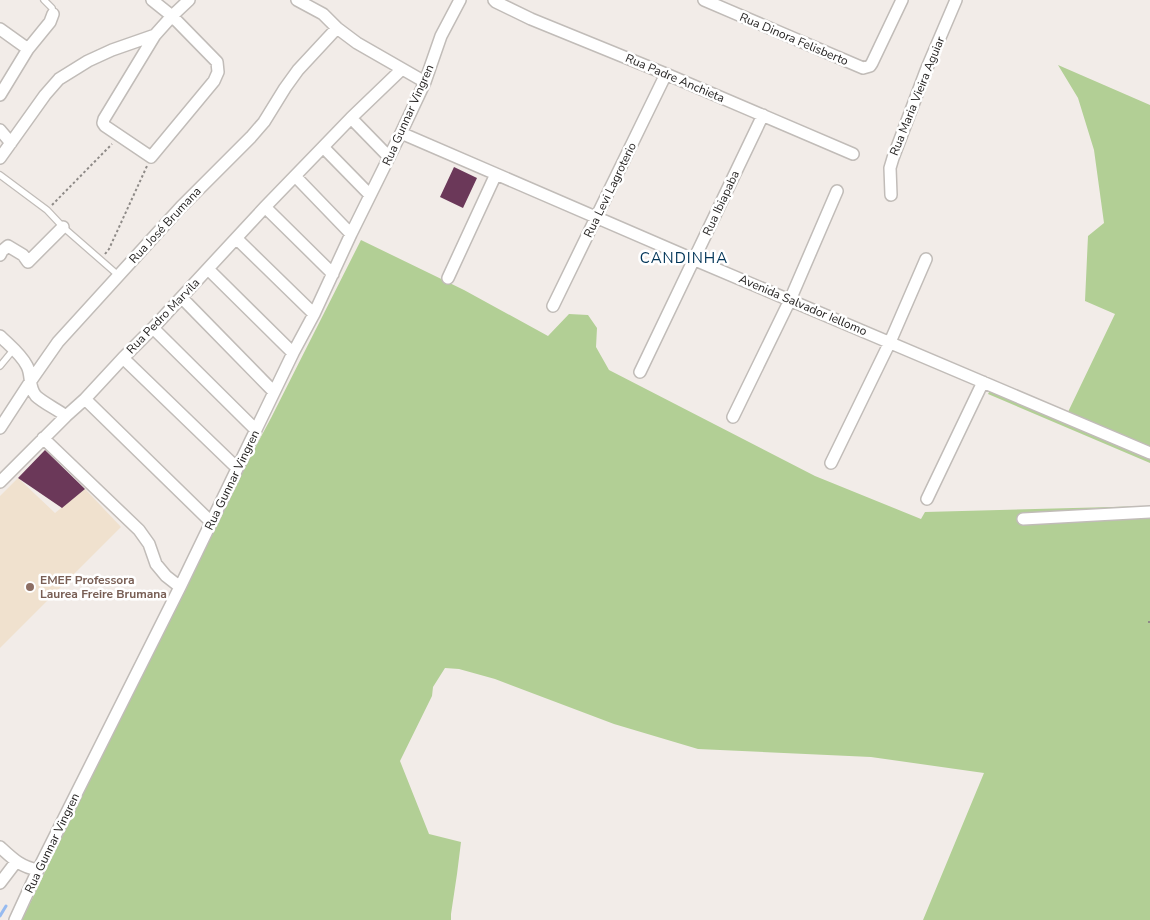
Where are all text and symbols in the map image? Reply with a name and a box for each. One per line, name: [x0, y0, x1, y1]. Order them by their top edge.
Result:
street label: Rua Dinora Felisberto: [737, 9, 851, 69]
street label: Rua Maria Vieira Aguiar: [886, 33, 948, 158]
street label: Rua Padre Anchieta: [623, 50, 727, 106]
street label: Rua Gunnar Vingren: [378, 62, 438, 168]
street label: Rua Levi Lagroterio: [580, 139, 640, 240]
street label: Rua Ibiapaba: [699, 168, 743, 238]
street label: Rua José Brumana: [125, 183, 205, 267]
district label: CANDINHA: [640, 248, 728, 268]
street label: Avenida Salvador Iellomo: [737, 271, 870, 339]
street label: Rua Pedro Marvila: [123, 275, 203, 357]
street label: Rua Gunnar Vingren: [201, 427, 263, 533]
place label: EMEF Professora Laurea Freire Brumana: [40, 572, 167, 602]
marker: EMEF Professora Laurea Freire Brumana: [24, 581, 36, 593]
street label: Rua Gunnar Vingren: [21, 790, 83, 896]

